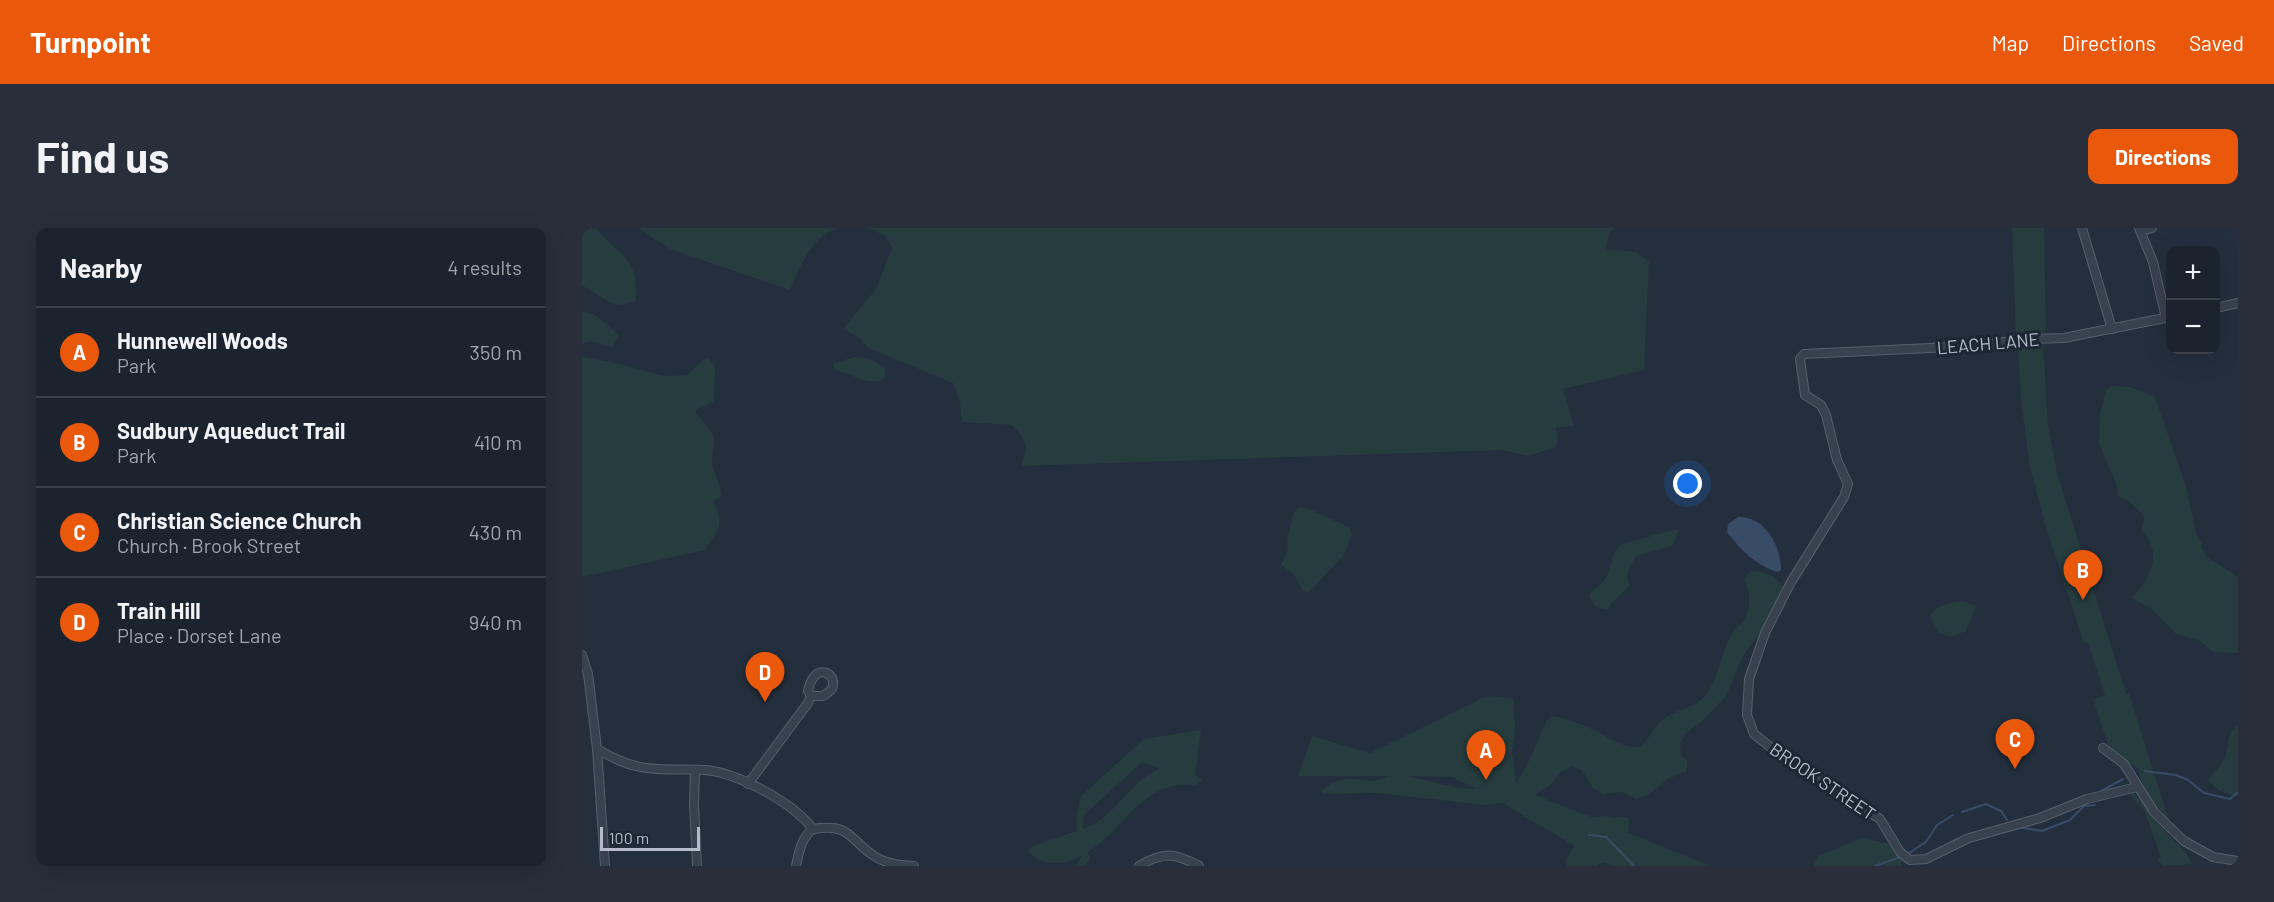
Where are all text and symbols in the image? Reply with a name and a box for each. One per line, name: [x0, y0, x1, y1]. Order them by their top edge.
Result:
text: Turnpoint: [30, 25, 151, 59]
text: Map: [1992, 30, 2029, 55]
text: Directions: [2062, 30, 2156, 55]
text: Saved: [2189, 30, 2244, 55]
button: Directions: [2088, 129, 2238, 184]
text: Find us: [36, 131, 169, 181]
map controls: [2166, 246, 2220, 354]
button: +: [2166, 246, 2220, 300]
text: Nearby: [60, 252, 142, 283]
text: 4 results: [447, 255, 522, 279]
button: −: [2166, 300, 2220, 354]
text: Hunnewell Woods: [117, 327, 288, 353]
street label: LEACH LANE: [1936, 328, 2040, 358]
text: A: [73, 340, 86, 364]
text: 350 m: [470, 340, 522, 364]
text: Park: [117, 353, 156, 377]
text: Sudbury Aqueduct Trail: [117, 417, 345, 443]
text: B: [73, 430, 86, 454]
text: 410 m: [474, 430, 522, 454]
text: Park: [117, 443, 156, 467]
your location: [1673, 469, 1702, 498]
text: Christian Science Church: [117, 507, 361, 533]
text: C: [73, 520, 86, 544]
text: 430 m: [469, 520, 522, 544]
text: Church · Brook Street: [117, 533, 301, 557]
pin: B: [2064, 550, 2102, 600]
text: Train Hill: [117, 597, 201, 623]
text: D: [73, 610, 86, 634]
text: 940 m: [469, 610, 522, 634]
text: Place · Dorset Lane: [117, 623, 282, 647]
pin: D: [746, 652, 784, 702]
pin: C: [1996, 720, 2034, 769]
pin: A: [1466, 730, 1506, 780]
street label: BROOK STREET: [1766, 738, 1880, 824]
scale bar: [600, 824, 700, 852]
text: 100 m: [609, 828, 649, 847]

